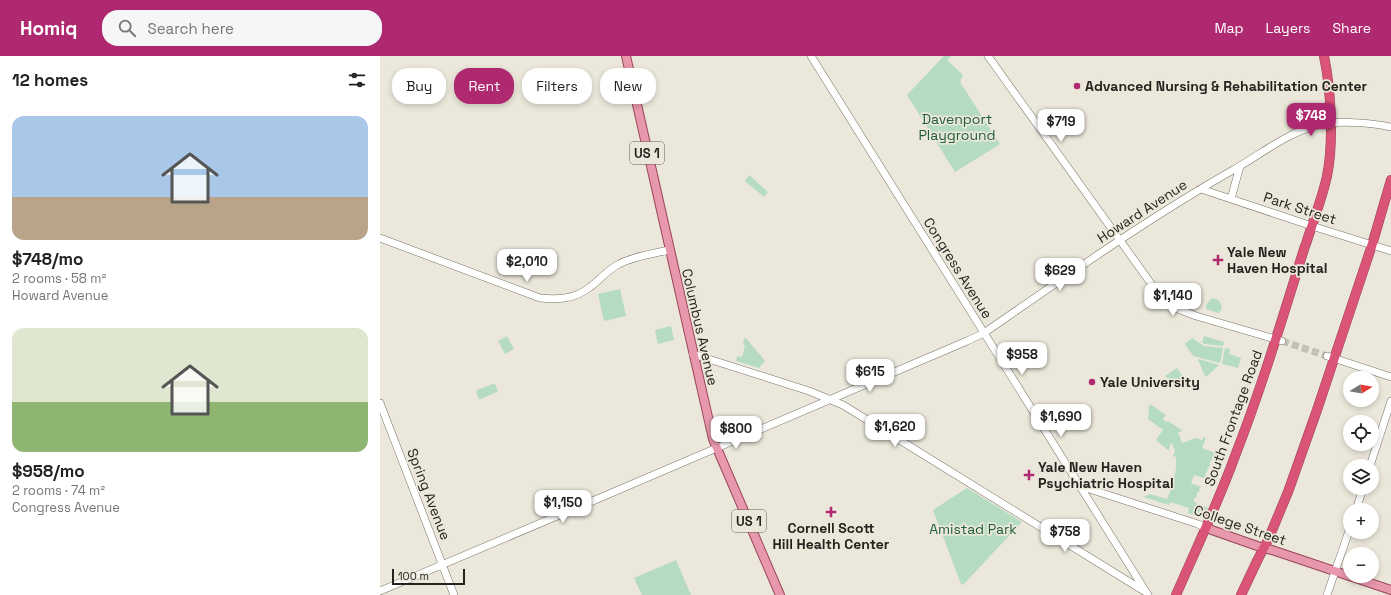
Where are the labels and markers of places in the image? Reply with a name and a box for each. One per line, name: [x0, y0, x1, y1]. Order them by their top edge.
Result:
place label: Advanced Nursing & Rehabilitation Center: [1085, 77, 1367, 95]
marker: Advanced Nursing & Rehabilitation Center: [1072, 81, 1082, 91]
pin: $748: [1287, 103, 1335, 137]
pin: $719: [1037, 109, 1085, 143]
place label: Yale New Haven Hospital: [1227, 243, 1328, 277]
pin: $2,010: [494, 249, 560, 283]
marker: Yale New Haven Hospital: [1212, 254, 1224, 266]
pin: $629: [1036, 258, 1084, 292]
pin: $1,140: [1140, 283, 1206, 317]
pin: $958: [998, 342, 1046, 376]
pin: $615: [846, 359, 894, 393]
place label: Yale University: [1100, 373, 1200, 391]
marker: Yale University: [1087, 377, 1097, 387]
pin: $1,690: [1028, 404, 1094, 438]
pin: $1,620: [862, 414, 928, 448]
pin: $800: [712, 416, 760, 450]
place label: Yale New Haven Psychiatric Hospital: [1038, 458, 1174, 492]
marker: Yale New Haven Psychiatric Hospital: [1023, 469, 1035, 481]
pin: $1,150: [530, 490, 596, 524]
marker: Cornell Scott Hill Health Center: [825, 506, 837, 518]
place label: Cornell Scott Hill Health Center: [773, 519, 890, 553]
pin: $758: [1041, 519, 1089, 553]

